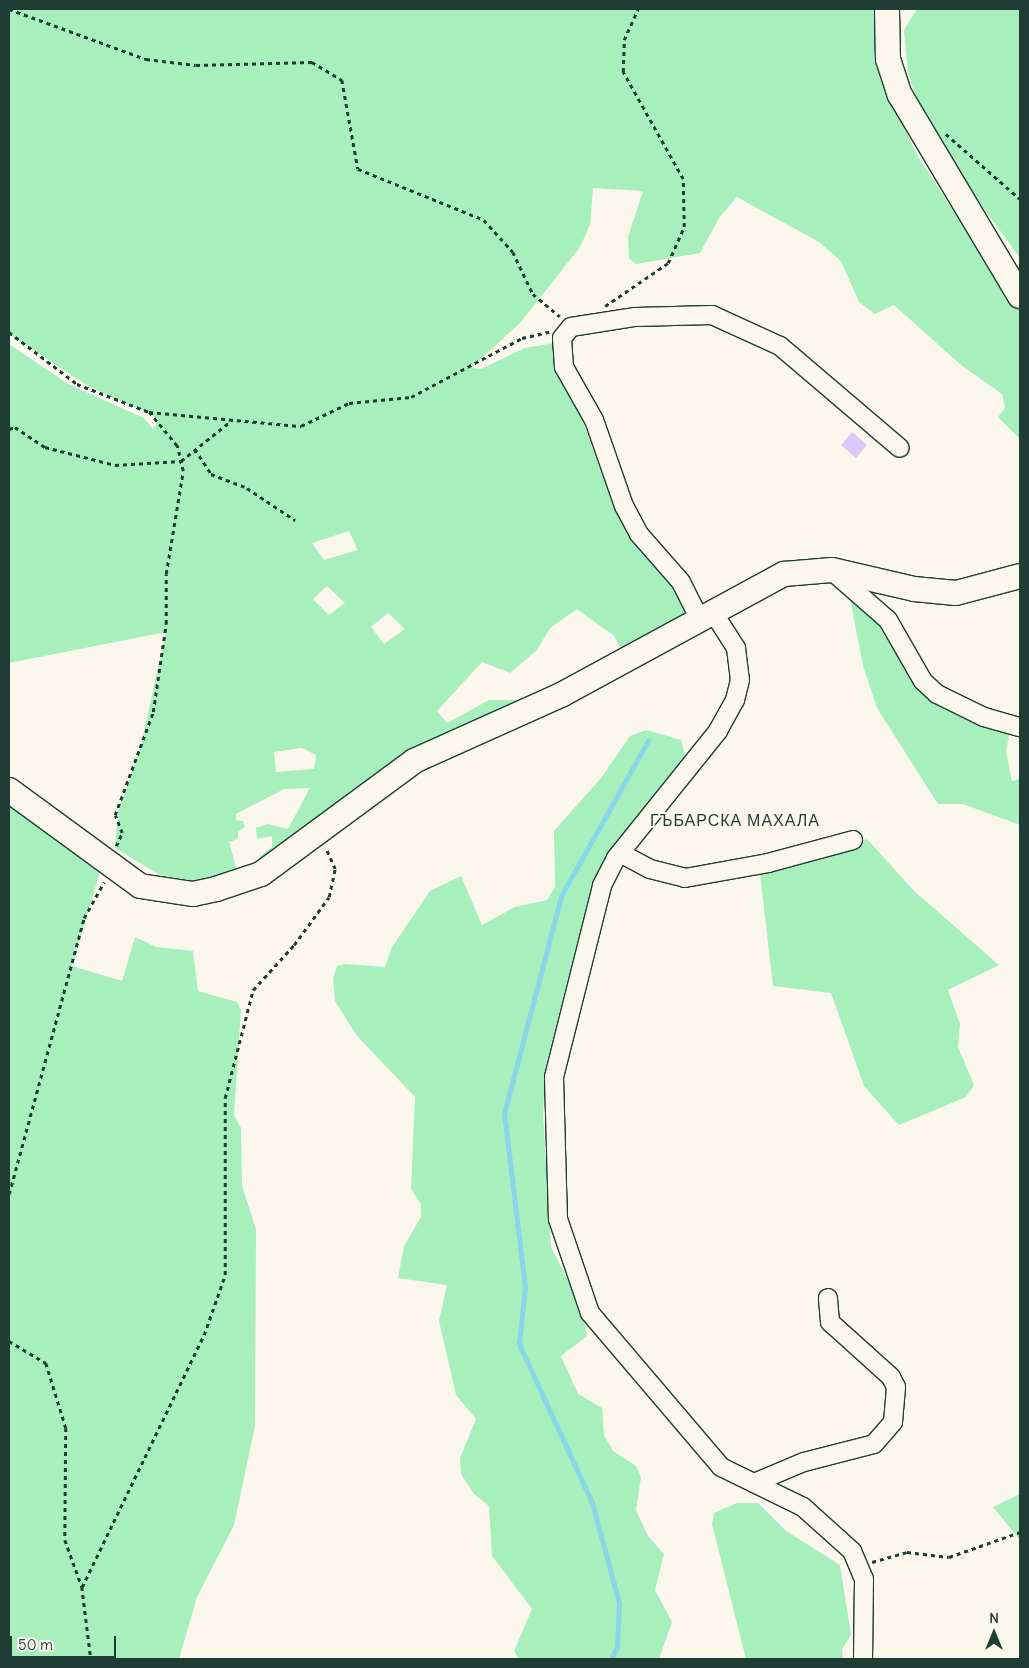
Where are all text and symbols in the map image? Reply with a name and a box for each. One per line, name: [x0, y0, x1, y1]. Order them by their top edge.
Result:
district label: ГЪБАРСКА МАХАЛА: [648, 810, 822, 830]
north arrow: [969, 1608, 1019, 1658]
text: N: [989, 1609, 999, 1627]
scale bar: [12, 1626, 119, 1658]
text: 50 m: [18, 1635, 53, 1654]

